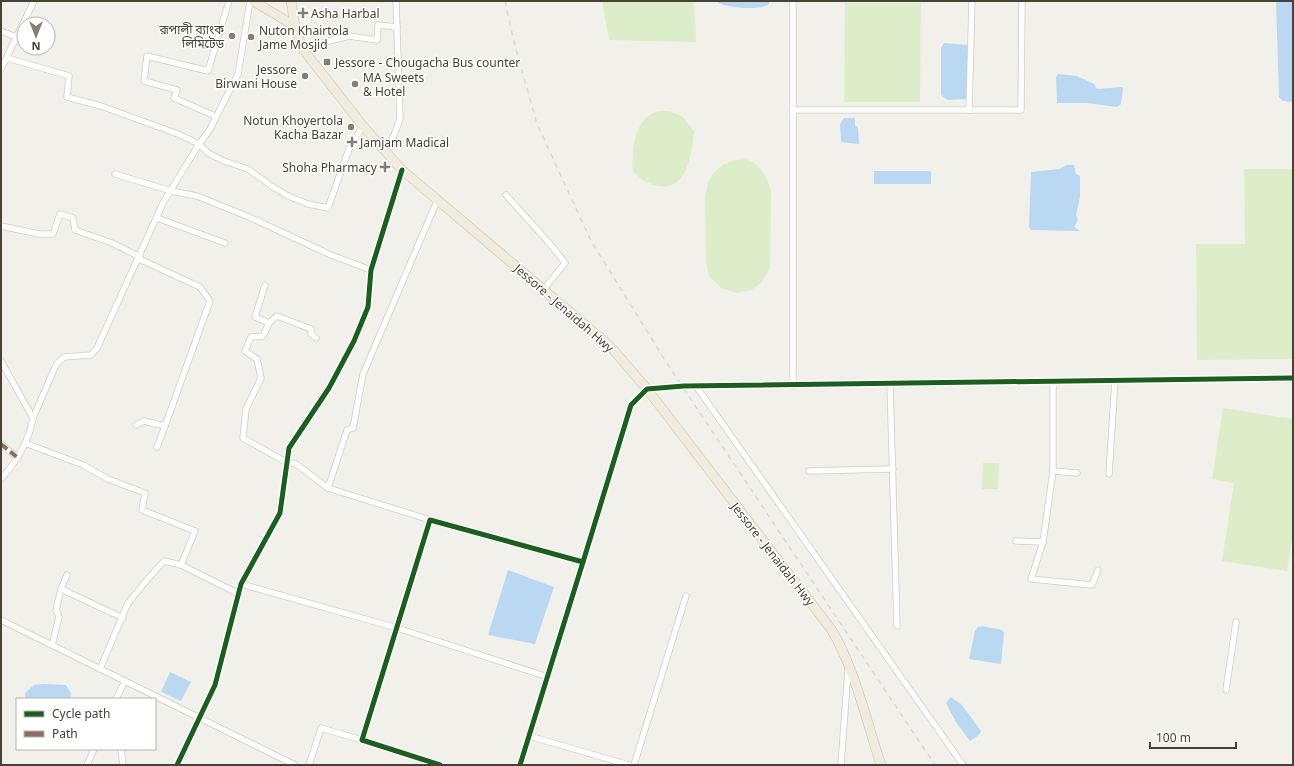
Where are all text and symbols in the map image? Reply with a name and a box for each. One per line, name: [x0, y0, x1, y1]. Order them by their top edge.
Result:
place label: Asha Harbal: [311, 5, 379, 22]
marker: Asha Harbal: [298, 8, 308, 18]
north arrow: [16, 16, 56, 56]
place label: রূপালী ব্যাংক লিমিটেড: [158, 21, 224, 52]
place label: Nuton Khairtola Jame Mosjid: [258, 22, 349, 53]
marker: রূপালী ব্যাংক লিমিটেড: [227, 31, 237, 41]
marker: Nuton Khairtola Jame Mosjid: [246, 32, 256, 42]
text: N: [32, 39, 40, 54]
place label: Jessore - Chougacha Bus counter: [334, 54, 520, 71]
marker: Jessore - Chougacha Bus counter: [322, 57, 332, 67]
place label: Jessore Birwani House: [215, 61, 297, 92]
place label: MA Sweets & Hotel: [363, 69, 425, 100]
marker: Jessore Birwani House: [300, 71, 310, 81]
marker: MA Sweets & Hotel: [350, 79, 360, 89]
place label: Notun Khoyertola Kacha Bazar: [243, 112, 343, 143]
marker: Notun Khoyertola Kacha Bazar: [346, 122, 356, 132]
place label: Jamjam Madical: [359, 134, 449, 151]
marker: Jamjam Madical: [347, 137, 357, 147]
place label: Shoha Pharmacy: [282, 159, 378, 176]
marker: Shoha Pharmacy: [380, 162, 390, 172]
street label: Jessore - Jenaidah Hwy: [510, 259, 618, 357]
street label: Jessore - Jenaidah Hwy: [727, 498, 819, 610]
legend: [16, 698, 156, 750]
text: Cycle path: [52, 705, 110, 722]
scale bar: [1150, 724, 1236, 750]
text: Path: [52, 725, 78, 742]
text: 100 m: [1156, 729, 1191, 746]

